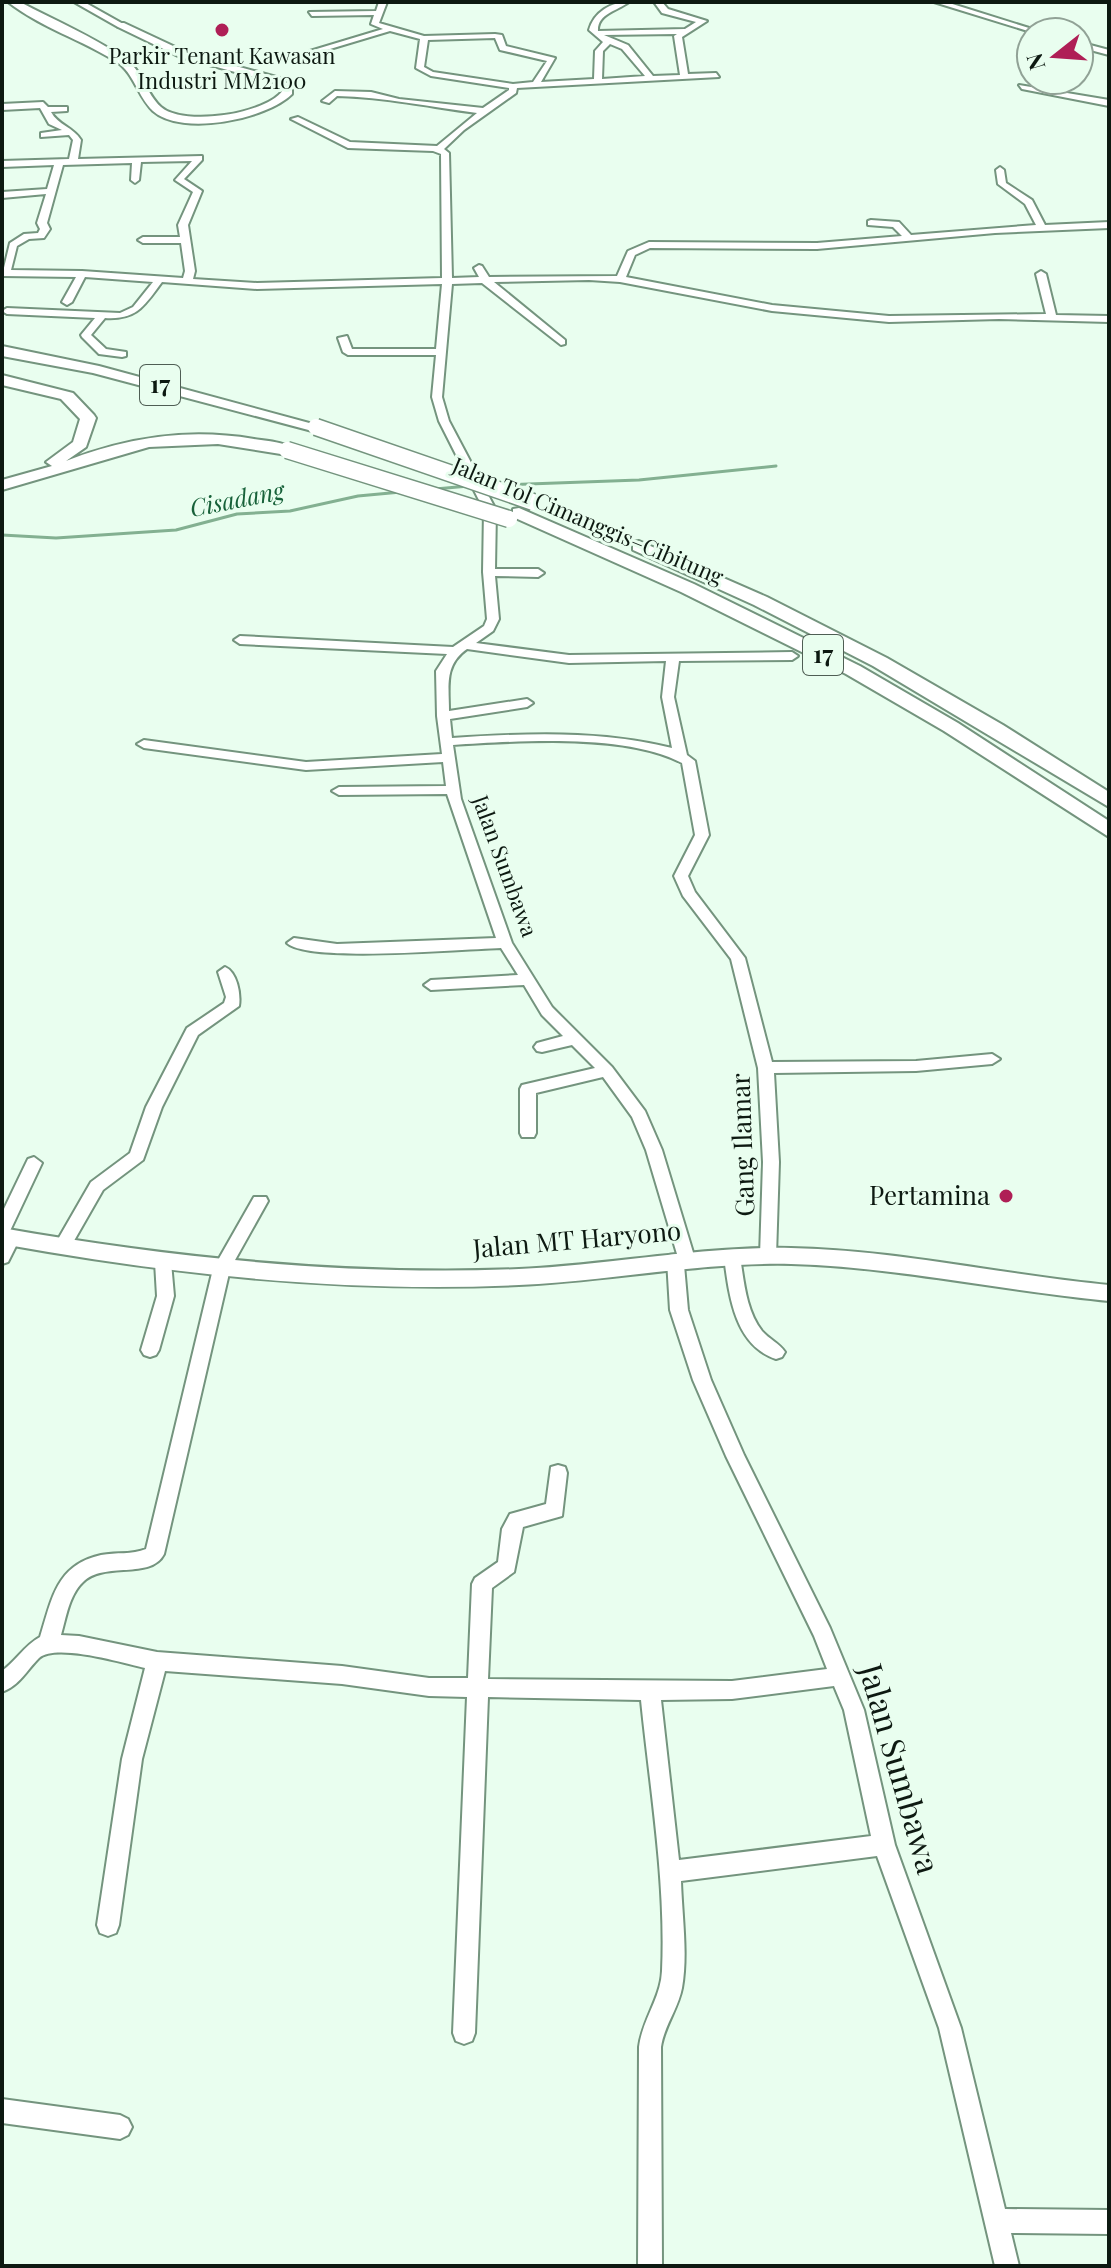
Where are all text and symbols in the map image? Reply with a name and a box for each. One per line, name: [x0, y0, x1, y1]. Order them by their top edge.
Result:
north arrow: [1015, 16, 1095, 96]
marker: Parkir Tenant Kawasan Industri MM2100: [213, 21, 231, 39]
place label: Parkir Tenant Kawasan Industri MM2100: [109, 40, 335, 95]
text: N: [1018, 50, 1052, 74]
road number: 17: [140, 365, 180, 405]
street label: Jalan Tol Cimanggis–Cibitung: [447, 449, 729, 591]
water label: Cisadang: [187, 473, 289, 523]
road number: 17: [803, 635, 843, 675]
street label: Jalan Sumbawa: [466, 790, 545, 941]
street label: Gang Ilamar: [721, 1072, 761, 1217]
place label: Pertamina: [869, 1177, 990, 1212]
marker: Pertamina: [997, 1187, 1015, 1205]
street label: Jalan MT Haryono: [470, 1212, 682, 1265]
street label: Jalan Sumbawa: [851, 1657, 952, 1878]

